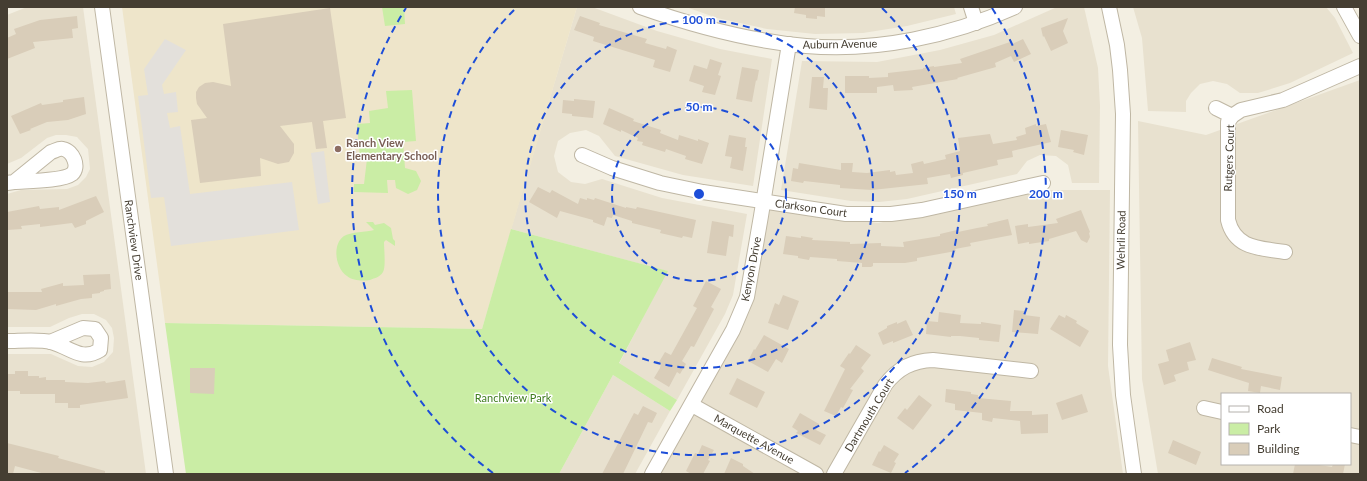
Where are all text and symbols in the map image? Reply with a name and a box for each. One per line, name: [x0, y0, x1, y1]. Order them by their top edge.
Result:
text: 100 m: [682, 12, 716, 27]
street label: Auburn Avenue: [803, 36, 878, 51]
text: 50 m: [686, 99, 712, 114]
street label: Rutgers Court: [1221, 124, 1236, 192]
place label: Ranch View Elementary School: [346, 136, 437, 162]
marker: Ranch View Elementary School: [333, 144, 343, 154]
text: 150 m: [943, 186, 977, 201]
text: 200 m: [1029, 186, 1063, 201]
centre of rings: [692, 187, 706, 201]
street label: Clarkson Court: [774, 196, 848, 219]
street label: Ranchview Drive: [122, 199, 147, 281]
street label: Wehrli Road: [1113, 210, 1128, 270]
street label: Kenyon Drive: [738, 235, 763, 302]
street label: Dartmouth Court: [841, 376, 896, 454]
park label: Ranchview Park: [475, 391, 552, 404]
legend: [1221, 393, 1351, 465]
text: Road: [1257, 401, 1284, 416]
street label: Marquette Avenue: [712, 411, 797, 466]
text: Park: [1257, 421, 1281, 436]
text: Building: [1257, 441, 1300, 456]

